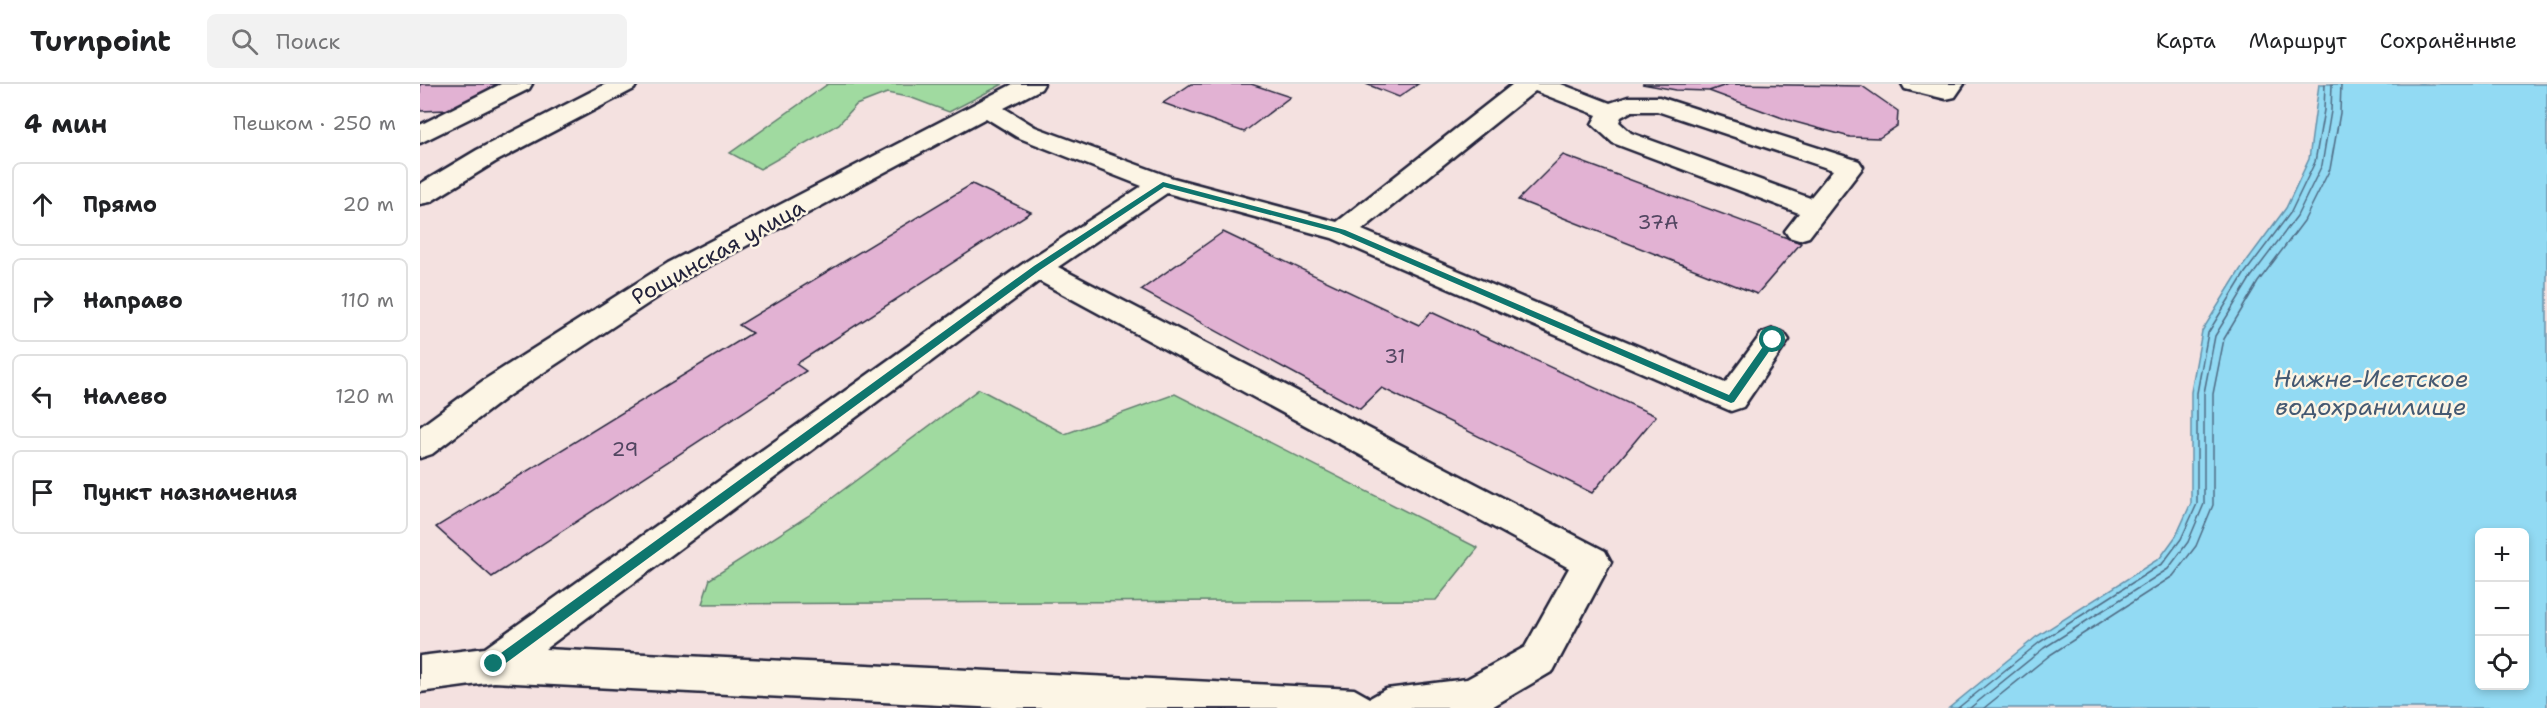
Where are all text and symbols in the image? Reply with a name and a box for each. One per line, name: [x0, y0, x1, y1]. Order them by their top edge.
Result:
search box: [207, 14, 627, 68]
text: Turnpoint: [30, 22, 171, 60]
icon: search: [228, 25, 261, 58]
text: Поиск: [276, 27, 340, 56]
text: Карта: [2156, 27, 2216, 55]
text: Маршрут: [2249, 27, 2347, 55]
text: Сохранённые: [2380, 27, 2517, 55]
text: 4 мин: [24, 106, 107, 141]
text: Пешком · 250 m: [233, 110, 396, 136]
icon: ahead: [26, 188, 59, 221]
text: Прямо: [83, 190, 157, 219]
text: 20 m: [343, 191, 394, 217]
street label: Рощинская улица: [626, 192, 810, 312]
house number: 37А: [1638, 209, 1678, 235]
icon: right: [26, 284, 59, 317]
text: Направо: [83, 286, 183, 315]
text: 110 m: [340, 287, 394, 313]
route start: [1759, 326, 1785, 352]
house number: 31: [1384, 343, 1406, 369]
water label: Нижне-Исетское водохранилище: [2274, 363, 2468, 423]
icon: left: [26, 380, 59, 413]
text: Налево: [83, 382, 167, 411]
text: 120 m: [335, 383, 394, 409]
house number: 29: [612, 436, 638, 462]
icon: arrive: [26, 476, 59, 509]
text: Пункт назначения: [83, 478, 297, 507]
map controls: [2475, 528, 2529, 690]
button: +: [2475, 528, 2529, 582]
button: −: [2475, 582, 2529, 636]
button: locate: [2475, 636, 2529, 690]
route end: [480, 650, 506, 676]

